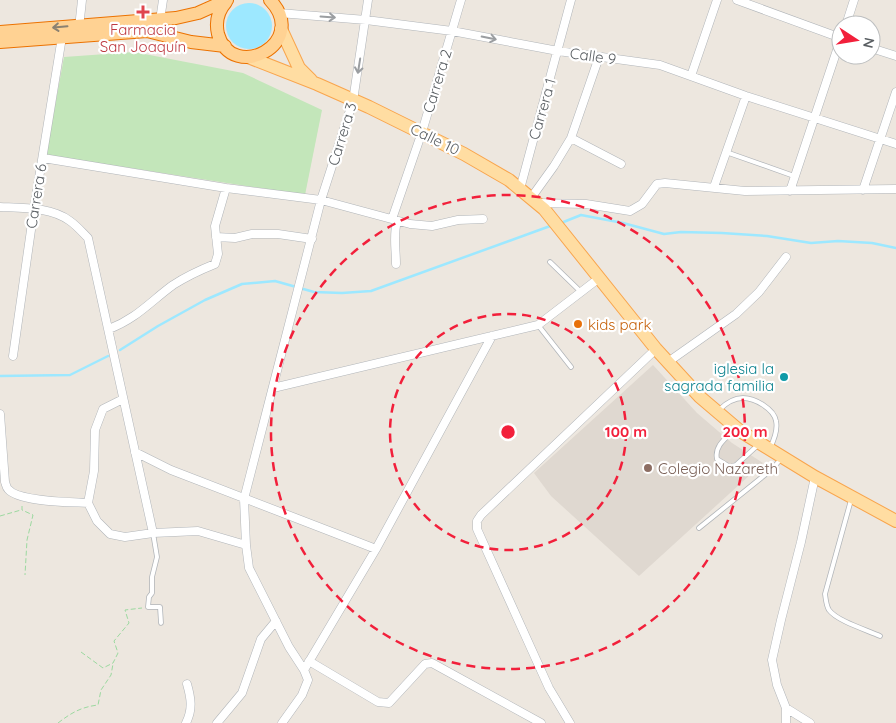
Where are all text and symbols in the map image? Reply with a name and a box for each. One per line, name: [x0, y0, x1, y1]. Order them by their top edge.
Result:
marker: Farmacia San Joaquín: [137, 6, 149, 18]
one-way arrow: [320, 12, 336, 22]
north arrow: [831, 15, 881, 65]
place label: Farmacia San Joaquín: [100, 20, 186, 56]
one-way arrow: [52, 22, 68, 31]
one-way arrow: [481, 33, 497, 43]
text: N: [859, 36, 879, 50]
street label: Calle 9: [569, 43, 617, 69]
street label: Carrera 2: [418, 47, 456, 115]
one-way arrow: [353, 57, 363, 73]
street label: Carrera 1: [524, 76, 560, 142]
street label: Carrera 3: [323, 100, 361, 168]
street label: Calle 10: [407, 119, 463, 159]
street label: Carrera 6: [21, 162, 51, 230]
place label: kids park: [588, 315, 651, 334]
marker: kids park: [572, 318, 584, 330]
place label: iglesia la sagrada familia: [664, 359, 774, 395]
marker: iglesia la sagrada familia: [778, 371, 790, 383]
text: 100 m: [605, 422, 647, 441]
text: 200 m: [723, 422, 768, 441]
centre of rings: [499, 423, 517, 441]
place label: Colegio Nazareth: [658, 459, 778, 478]
marker: Colegio Nazareth: [642, 462, 654, 474]

